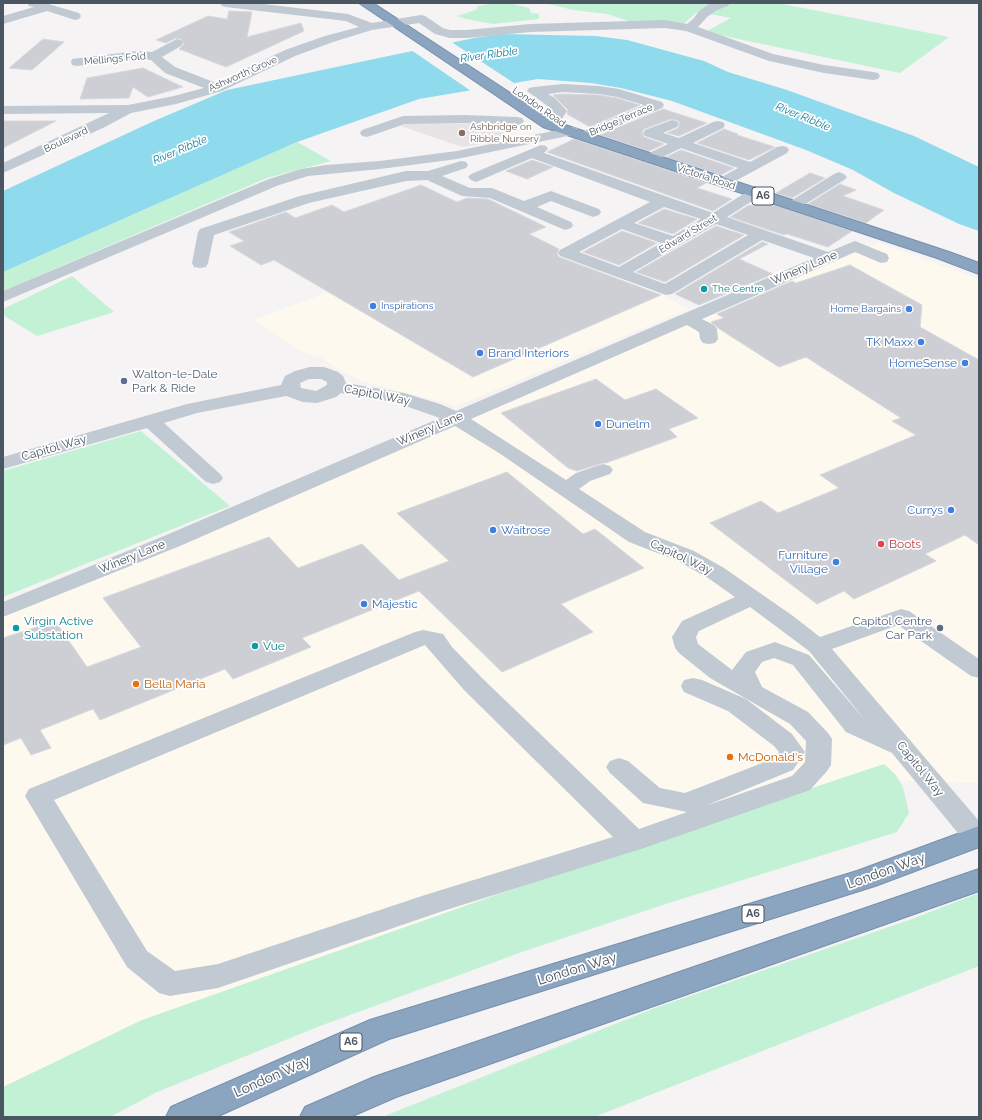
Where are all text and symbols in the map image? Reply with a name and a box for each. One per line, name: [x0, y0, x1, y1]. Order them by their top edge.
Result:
water label: River Ribble: [459, 44, 519, 66]
street label: Mellings Fold: [84, 50, 146, 68]
street label: Ashworth Grove: [207, 54, 279, 94]
street label: London Road: [510, 84, 568, 130]
water label: River Ribble: [774, 100, 832, 134]
street label: Bridge Terrace: [587, 101, 655, 139]
place label: Ashbridge on Ribble Nursery: [470, 121, 539, 144]
street label: Boulevard: [42, 125, 90, 155]
marker: Ashbridge on Ribble Nursery: [457, 128, 467, 138]
water label: River Ribble: [151, 133, 209, 167]
street label: Victoria Road: [675, 162, 737, 192]
road number: A6: [752, 187, 774, 205]
street label: Edward Street: [657, 212, 719, 256]
street label: Winery Lane: [769, 248, 839, 288]
place label: The Centre: [712, 283, 763, 295]
marker: The Centre: [699, 284, 709, 294]
place label: Inspirations: [381, 300, 434, 312]
marker: Inspirations: [368, 301, 378, 311]
place label: Home Bargains: [830, 303, 901, 315]
marker: Home Bargains: [904, 304, 914, 314]
place label: TK Maxx: [866, 335, 913, 349]
marker: TK Maxx: [916, 337, 926, 347]
place label: Brand Interiors: [488, 346, 569, 360]
marker: Brand Interiors: [475, 348, 485, 358]
place label: HomeSense: [889, 356, 957, 370]
marker: HomeSense: [960, 358, 970, 368]
place label: Walton-le-Dale Park & Ride: [132, 367, 218, 395]
marker: Walton-le-Dale Park & Ride: [119, 376, 129, 386]
street label: Capitol Way: [343, 382, 411, 408]
street label: Winery Lane: [395, 409, 465, 449]
place label: Dunelm: [606, 417, 650, 431]
marker: Dunelm: [593, 419, 603, 429]
street label: Capitol Way: [20, 432, 88, 464]
place label: Currys: [907, 503, 943, 517]
marker: Currys: [946, 505, 956, 515]
place label: Waitrose: [501, 523, 550, 537]
marker: Waitrose: [488, 525, 498, 535]
street label: Capitol Way: [648, 536, 714, 578]
street label: Winery Lane: [97, 537, 167, 577]
place label: Boots: [889, 537, 921, 551]
marker: Boots: [876, 539, 886, 549]
place label: Furniture Village: [778, 548, 828, 576]
marker: Furniture Village: [831, 557, 841, 567]
place label: Majestic: [372, 597, 418, 611]
marker: Majestic: [359, 599, 369, 609]
place label: Virgin Active Substation: [24, 614, 93, 642]
place label: Capitol Centre Car Park: [853, 614, 932, 642]
marker: Virgin Active Substation: [11, 623, 21, 633]
marker: Capitol Centre Car Park: [935, 623, 945, 633]
place label: Vue: [263, 639, 285, 653]
marker: Vue: [250, 641, 260, 651]
place label: Bella Maria: [144, 677, 206, 691]
marker: Bella Maria: [131, 679, 141, 689]
street label: Capitol Way: [893, 738, 947, 800]
place label: McDonald's: [738, 750, 803, 764]
marker: McDonald's: [725, 752, 735, 762]
street label: London Way: [845, 849, 927, 893]
road number: A6: [742, 905, 764, 923]
street label: London Way: [535, 949, 619, 989]
road number: A6: [340, 1033, 362, 1051]
street label: London Way: [231, 1053, 313, 1101]

